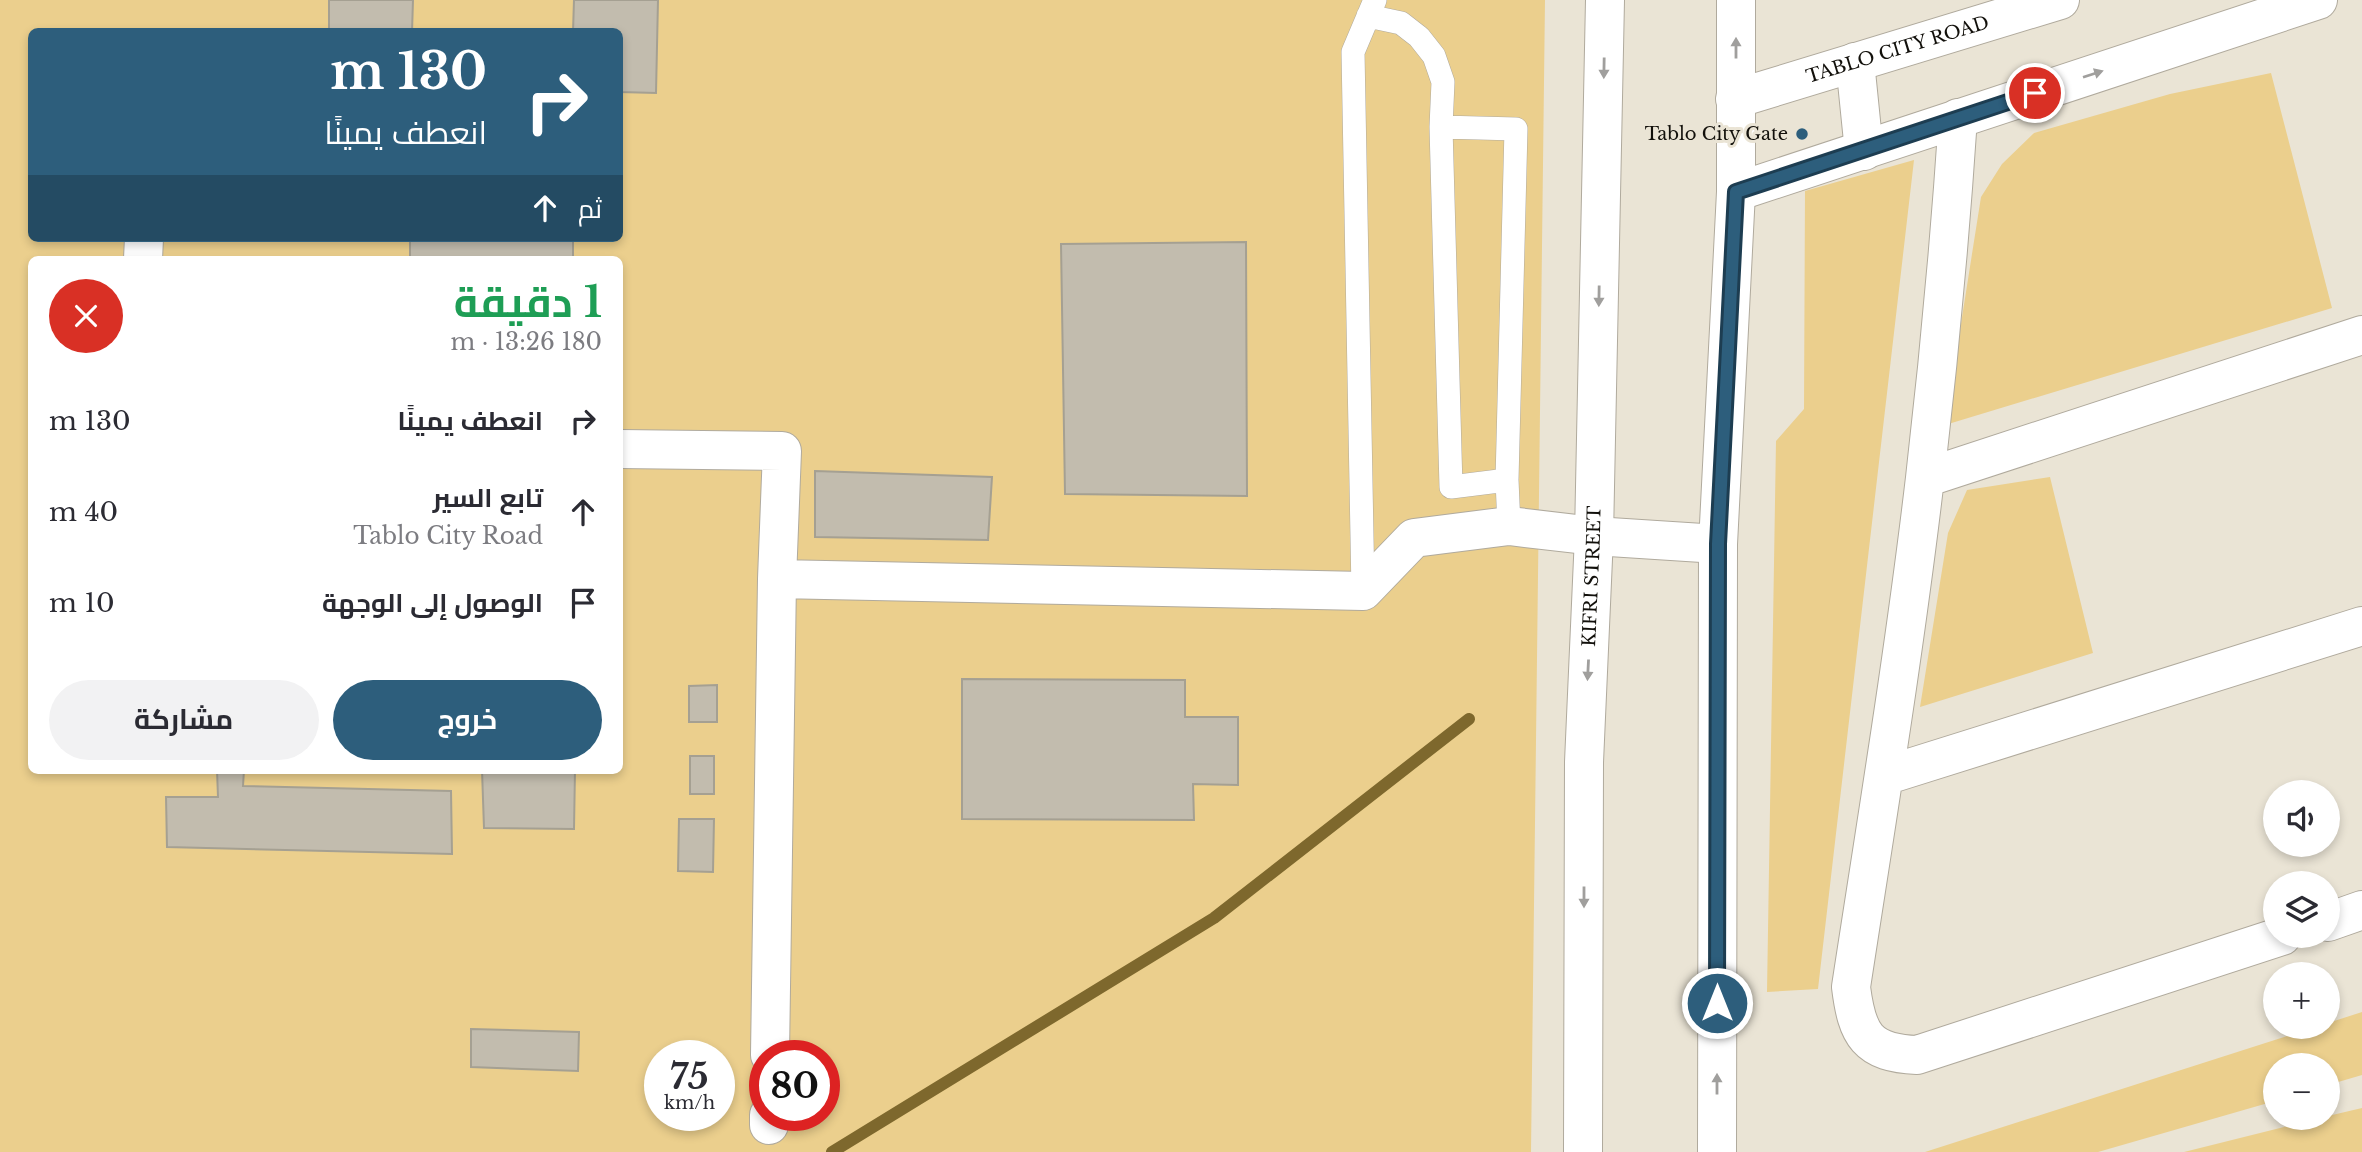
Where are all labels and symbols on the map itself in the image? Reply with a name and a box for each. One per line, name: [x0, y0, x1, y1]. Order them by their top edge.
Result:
street label: TABLO CITY ROAD: [1803, 11, 1992, 88]
one-way arrow: [1730, 37, 1741, 59]
one-way arrow: [1598, 57, 1609, 79]
pin: [2005, 63, 2065, 123]
one-way arrow: [2083, 68, 2104, 79]
place label: Tablo City Gate: [1645, 123, 1788, 145]
marker: Tablo City Gate: [1794, 126, 1810, 142]
one-way arrow: [1593, 285, 1605, 307]
street label: KIFRI STREET: [1578, 505, 1606, 647]
one-way arrow: [1582, 659, 1593, 681]
one-way arrow: [1578, 887, 1590, 909]
position arrow: [1680, 966, 1754, 1040]
speed limit sign: 80: [749, 1040, 840, 1131]
one-way arrow: [1711, 1073, 1723, 1095]

